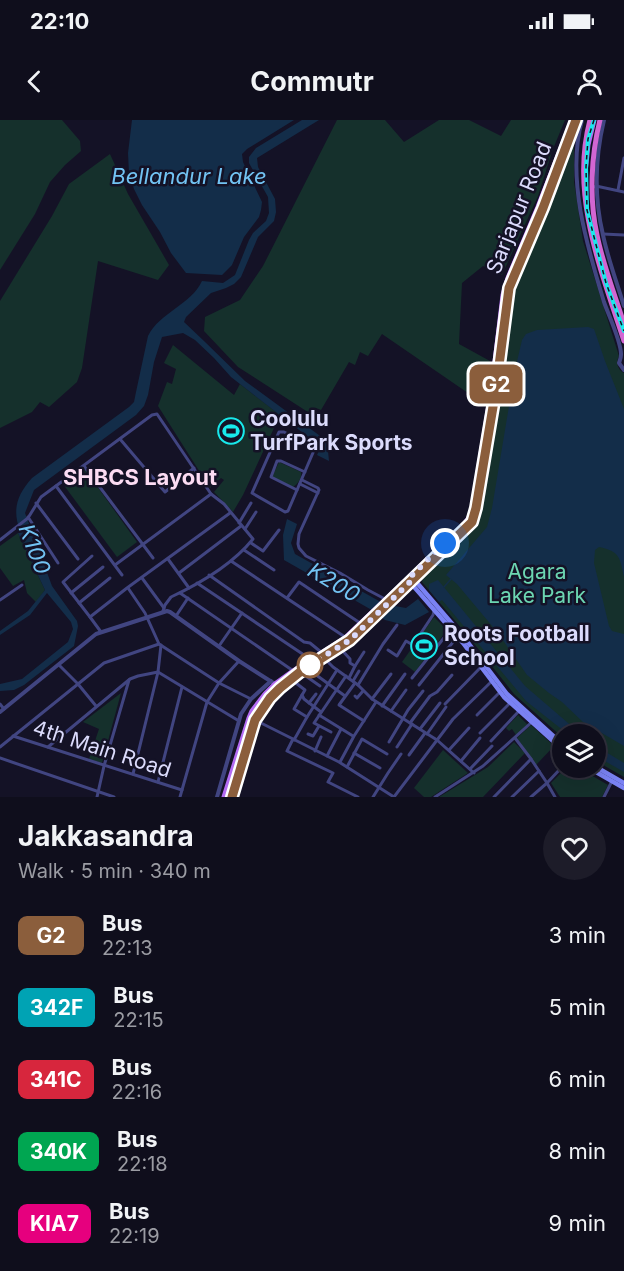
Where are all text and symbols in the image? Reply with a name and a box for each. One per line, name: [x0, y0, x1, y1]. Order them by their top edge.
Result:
text: 22:10: [30, 8, 89, 34]
icon: back: [18, 65, 51, 98]
text: Commutr: [250, 65, 374, 98]
icon: person: [573, 65, 606, 98]
street label: Sarjapur Road: [481, 138, 556, 277]
water label: Bellandur Lake: [111, 163, 267, 189]
line badge: G2: [469, 364, 523, 404]
text: G2: [482, 372, 511, 397]
place label: Coolulu TurfPark Sports: [250, 406, 413, 455]
sports icon: Coolulu TurfPark Sports: [216, 416, 246, 446]
district label: SHBCS Layout: [63, 464, 217, 490]
water label: K100: [14, 520, 56, 578]
your location: [430, 528, 460, 558]
water label: K200: [303, 556, 365, 608]
park label: Agara Lake Park: [488, 559, 586, 608]
place label: Roots Football School: [444, 621, 590, 670]
sports icon: Roots Football School: [409, 631, 439, 661]
unlabelled marker: [297, 652, 323, 678]
street label: 4th Main Road: [30, 714, 174, 783]
map controls: [552, 724, 606, 778]
button: layers: [552, 724, 606, 778]
button: heart: [543, 817, 606, 880]
text: Jakkasandra: [18, 819, 194, 853]
text: Walk · 5 min · 340 m: [18, 859, 211, 883]
text: Bus: [102, 910, 143, 936]
text: 3 min: [549, 922, 606, 948]
text: G2: [37, 923, 66, 948]
text: 22:13: [102, 936, 153, 960]
text: Bus: [113, 982, 154, 1008]
text: 5 min: [549, 994, 606, 1020]
text: 342F: [30, 995, 83, 1020]
text: 22:15: [113, 1008, 164, 1032]
text: Bus: [112, 1054, 152, 1080]
text: 6 min: [549, 1066, 606, 1092]
text: 341C: [30, 1067, 82, 1092]
text: 22:16: [112, 1080, 162, 1104]
text: Bus: [117, 1126, 158, 1152]
text: 8 min: [549, 1138, 606, 1164]
text: 340K: [30, 1139, 87, 1164]
text: 22:18: [117, 1152, 168, 1176]
text: Bus: [109, 1198, 149, 1224]
text: 9 min: [549, 1210, 606, 1236]
text: KIA7: [30, 1211, 79, 1236]
text: 22:19: [109, 1224, 160, 1248]

